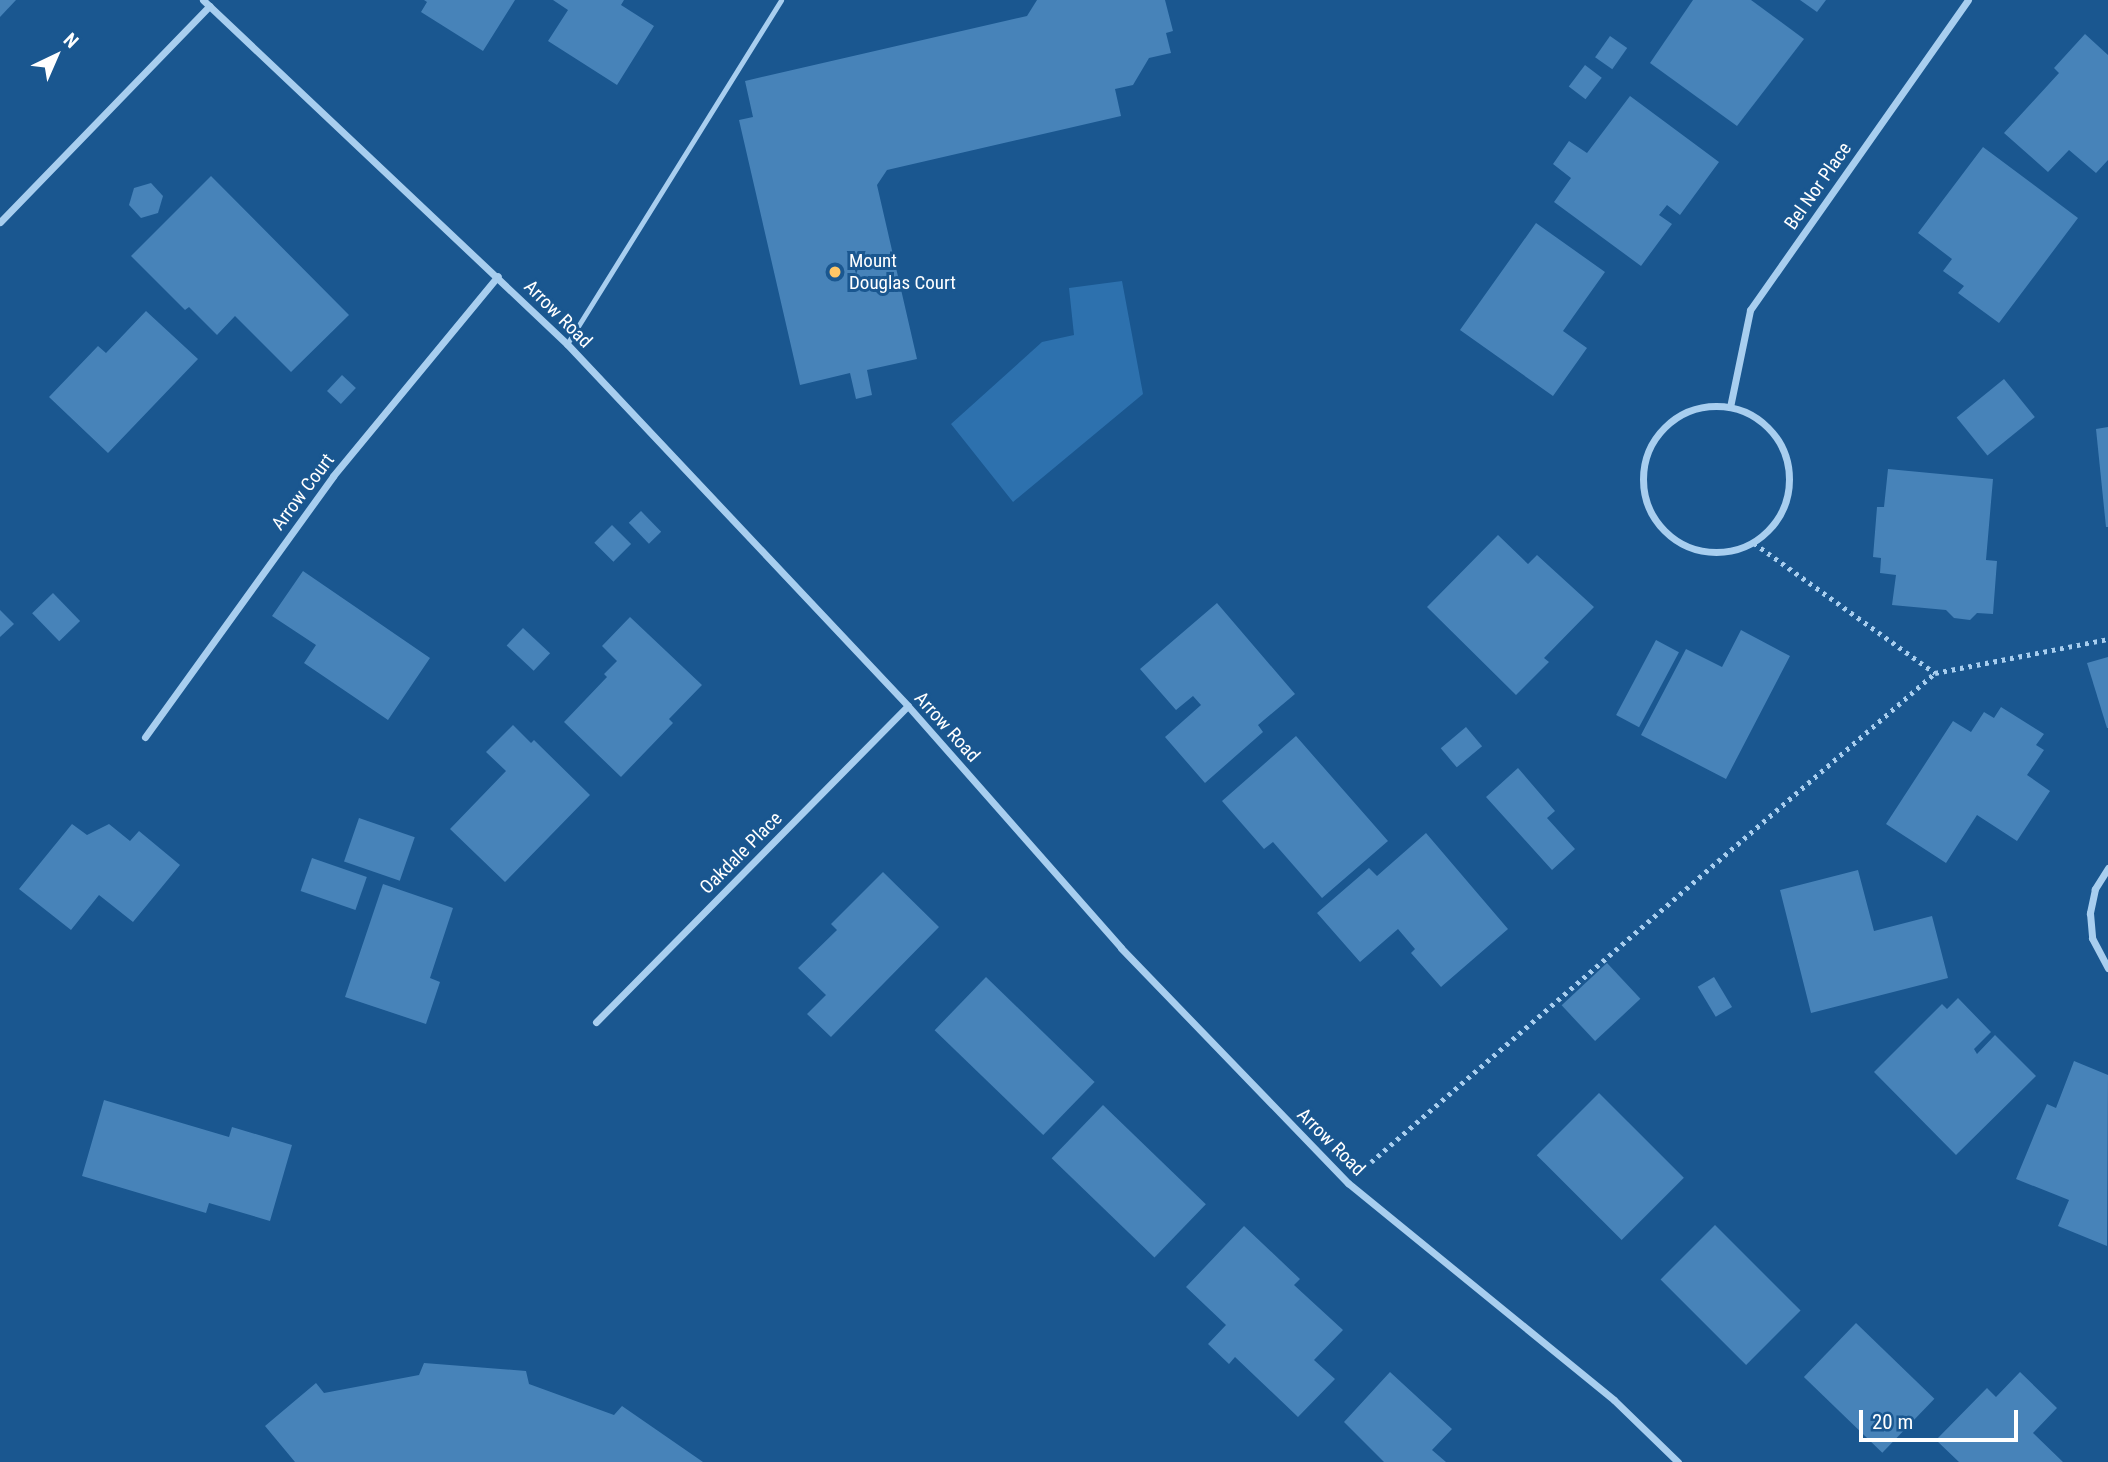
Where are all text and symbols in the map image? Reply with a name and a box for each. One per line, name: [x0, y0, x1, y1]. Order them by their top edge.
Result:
north arrow: [21, 21, 91, 91]
text: N: [59, 28, 83, 53]
street label: Bel Nor Place: [1780, 138, 1856, 234]
place label: Mount Douglas Court: [849, 250, 956, 294]
marker: Mount Douglas Court: [827, 264, 843, 280]
street label: Arrow Road: [519, 275, 597, 353]
street label: Arrow Court: [267, 449, 339, 535]
street label: Arrow Road: [910, 687, 984, 767]
street label: Oakdale Place: [695, 807, 787, 899]
street label: Arrow Road: [1292, 1103, 1370, 1181]
scale bar: [1863, 1396, 2022, 1440]
text: 20 m: [1872, 1410, 1913, 1434]

